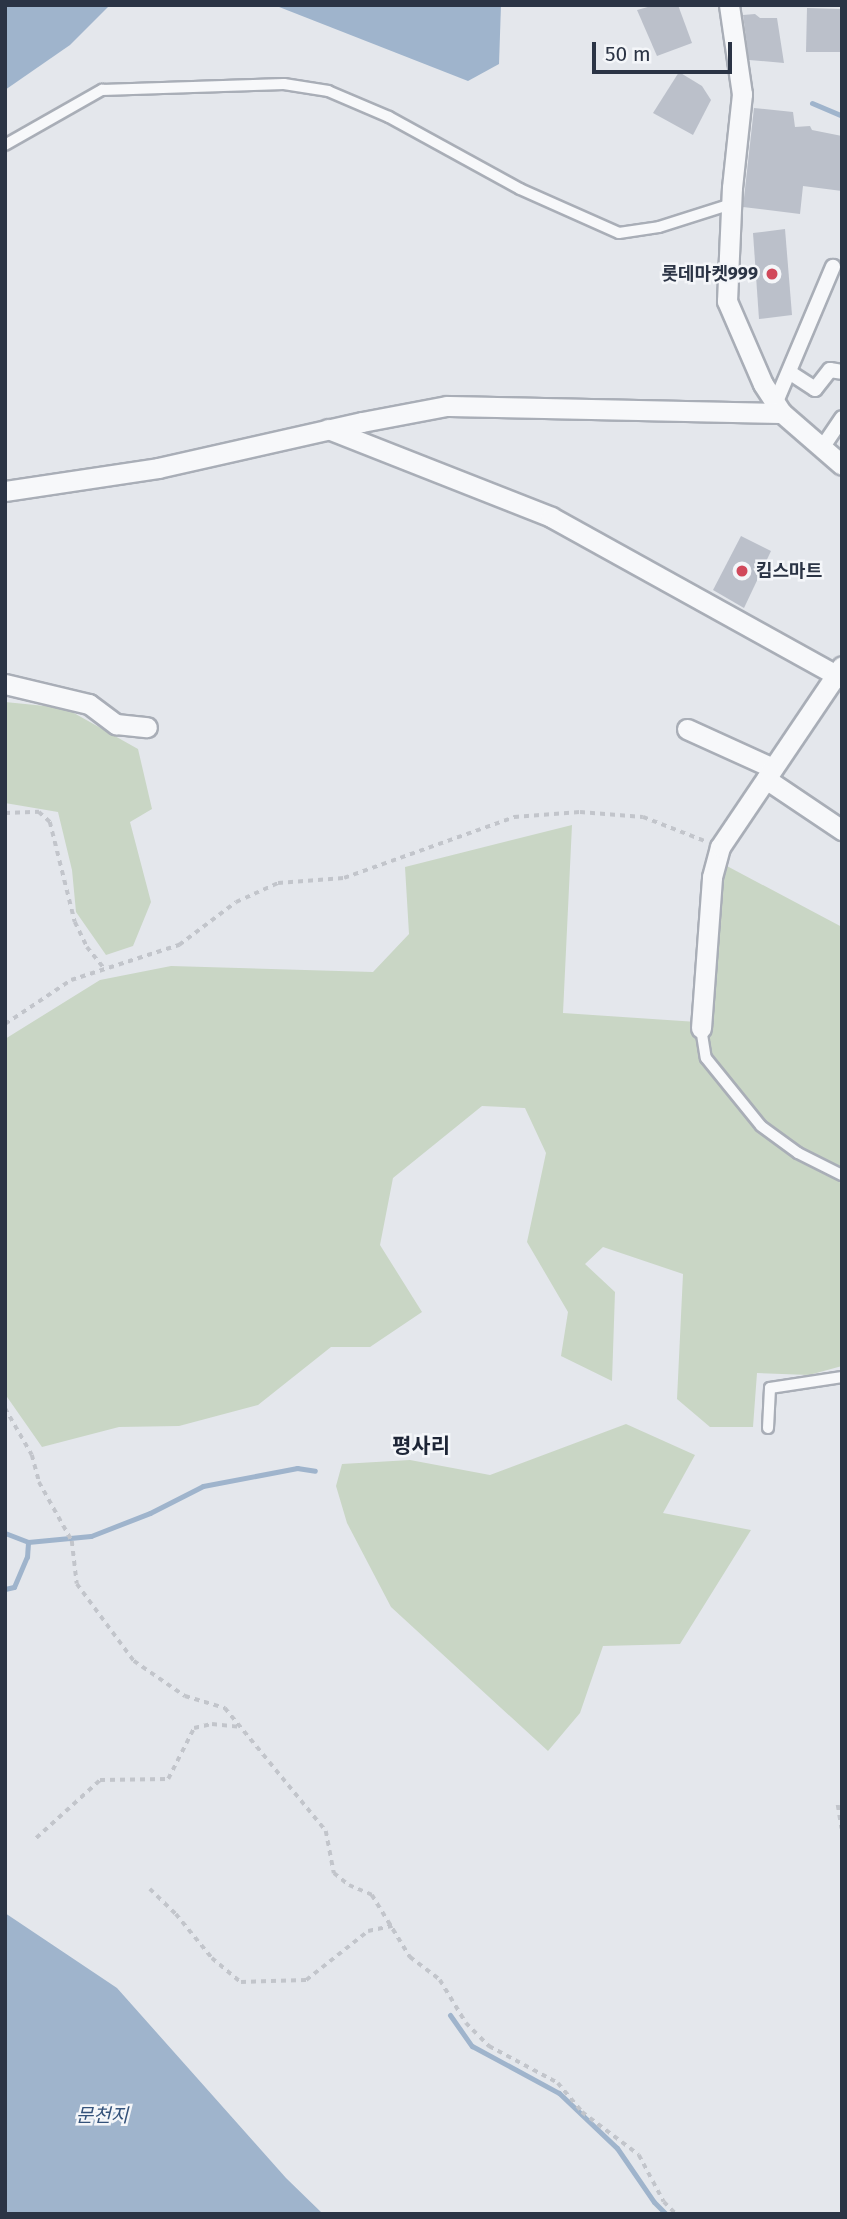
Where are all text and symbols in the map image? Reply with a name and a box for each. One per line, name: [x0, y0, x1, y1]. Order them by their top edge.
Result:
scale bar: [595, 28, 735, 72]
text: 50 m: [605, 41, 651, 67]
place label: 롯데마켓999: [662, 263, 758, 285]
marker: 롯데마켓999: [764, 266, 780, 282]
place label: 킴스마트: [756, 560, 822, 582]
marker: 킴스마트: [734, 563, 750, 579]
district label: 평사리: [392, 1433, 450, 1459]
water label: 문천지: [76, 2105, 128, 2127]

